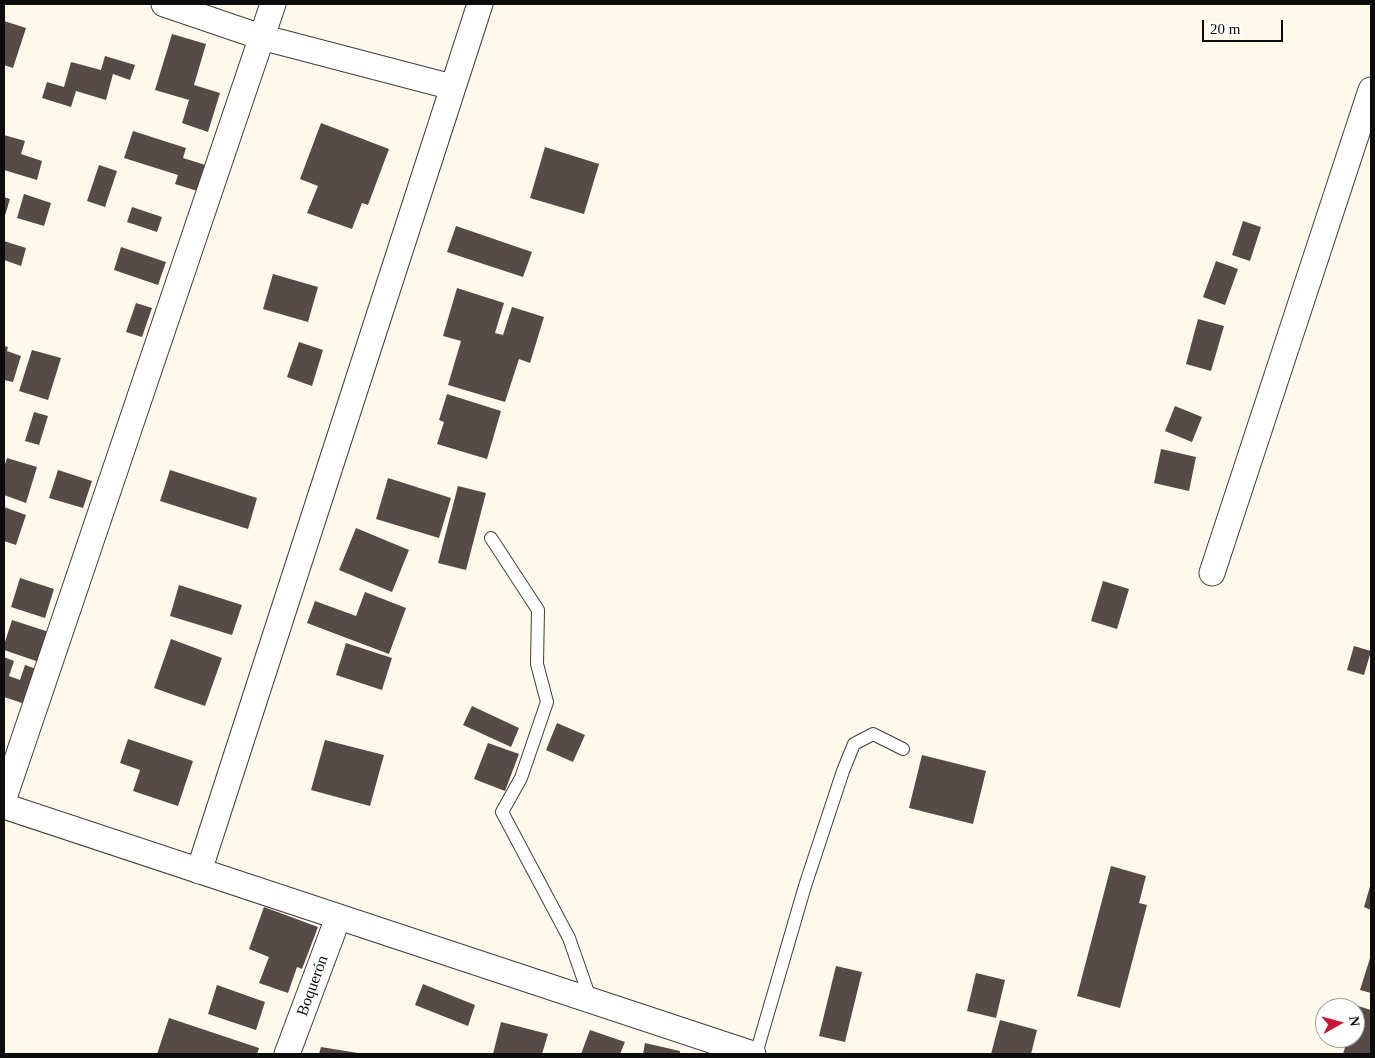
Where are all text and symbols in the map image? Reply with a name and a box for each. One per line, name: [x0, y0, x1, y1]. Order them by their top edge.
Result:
scale bar: [1205, 10, 1286, 42]
text: 20 m: [1210, 21, 1240, 37]
street label: Boquerón: [293, 953, 333, 1019]
north arrow: [1315, 998, 1365, 1048]
text: N: [1346, 1015, 1362, 1027]

